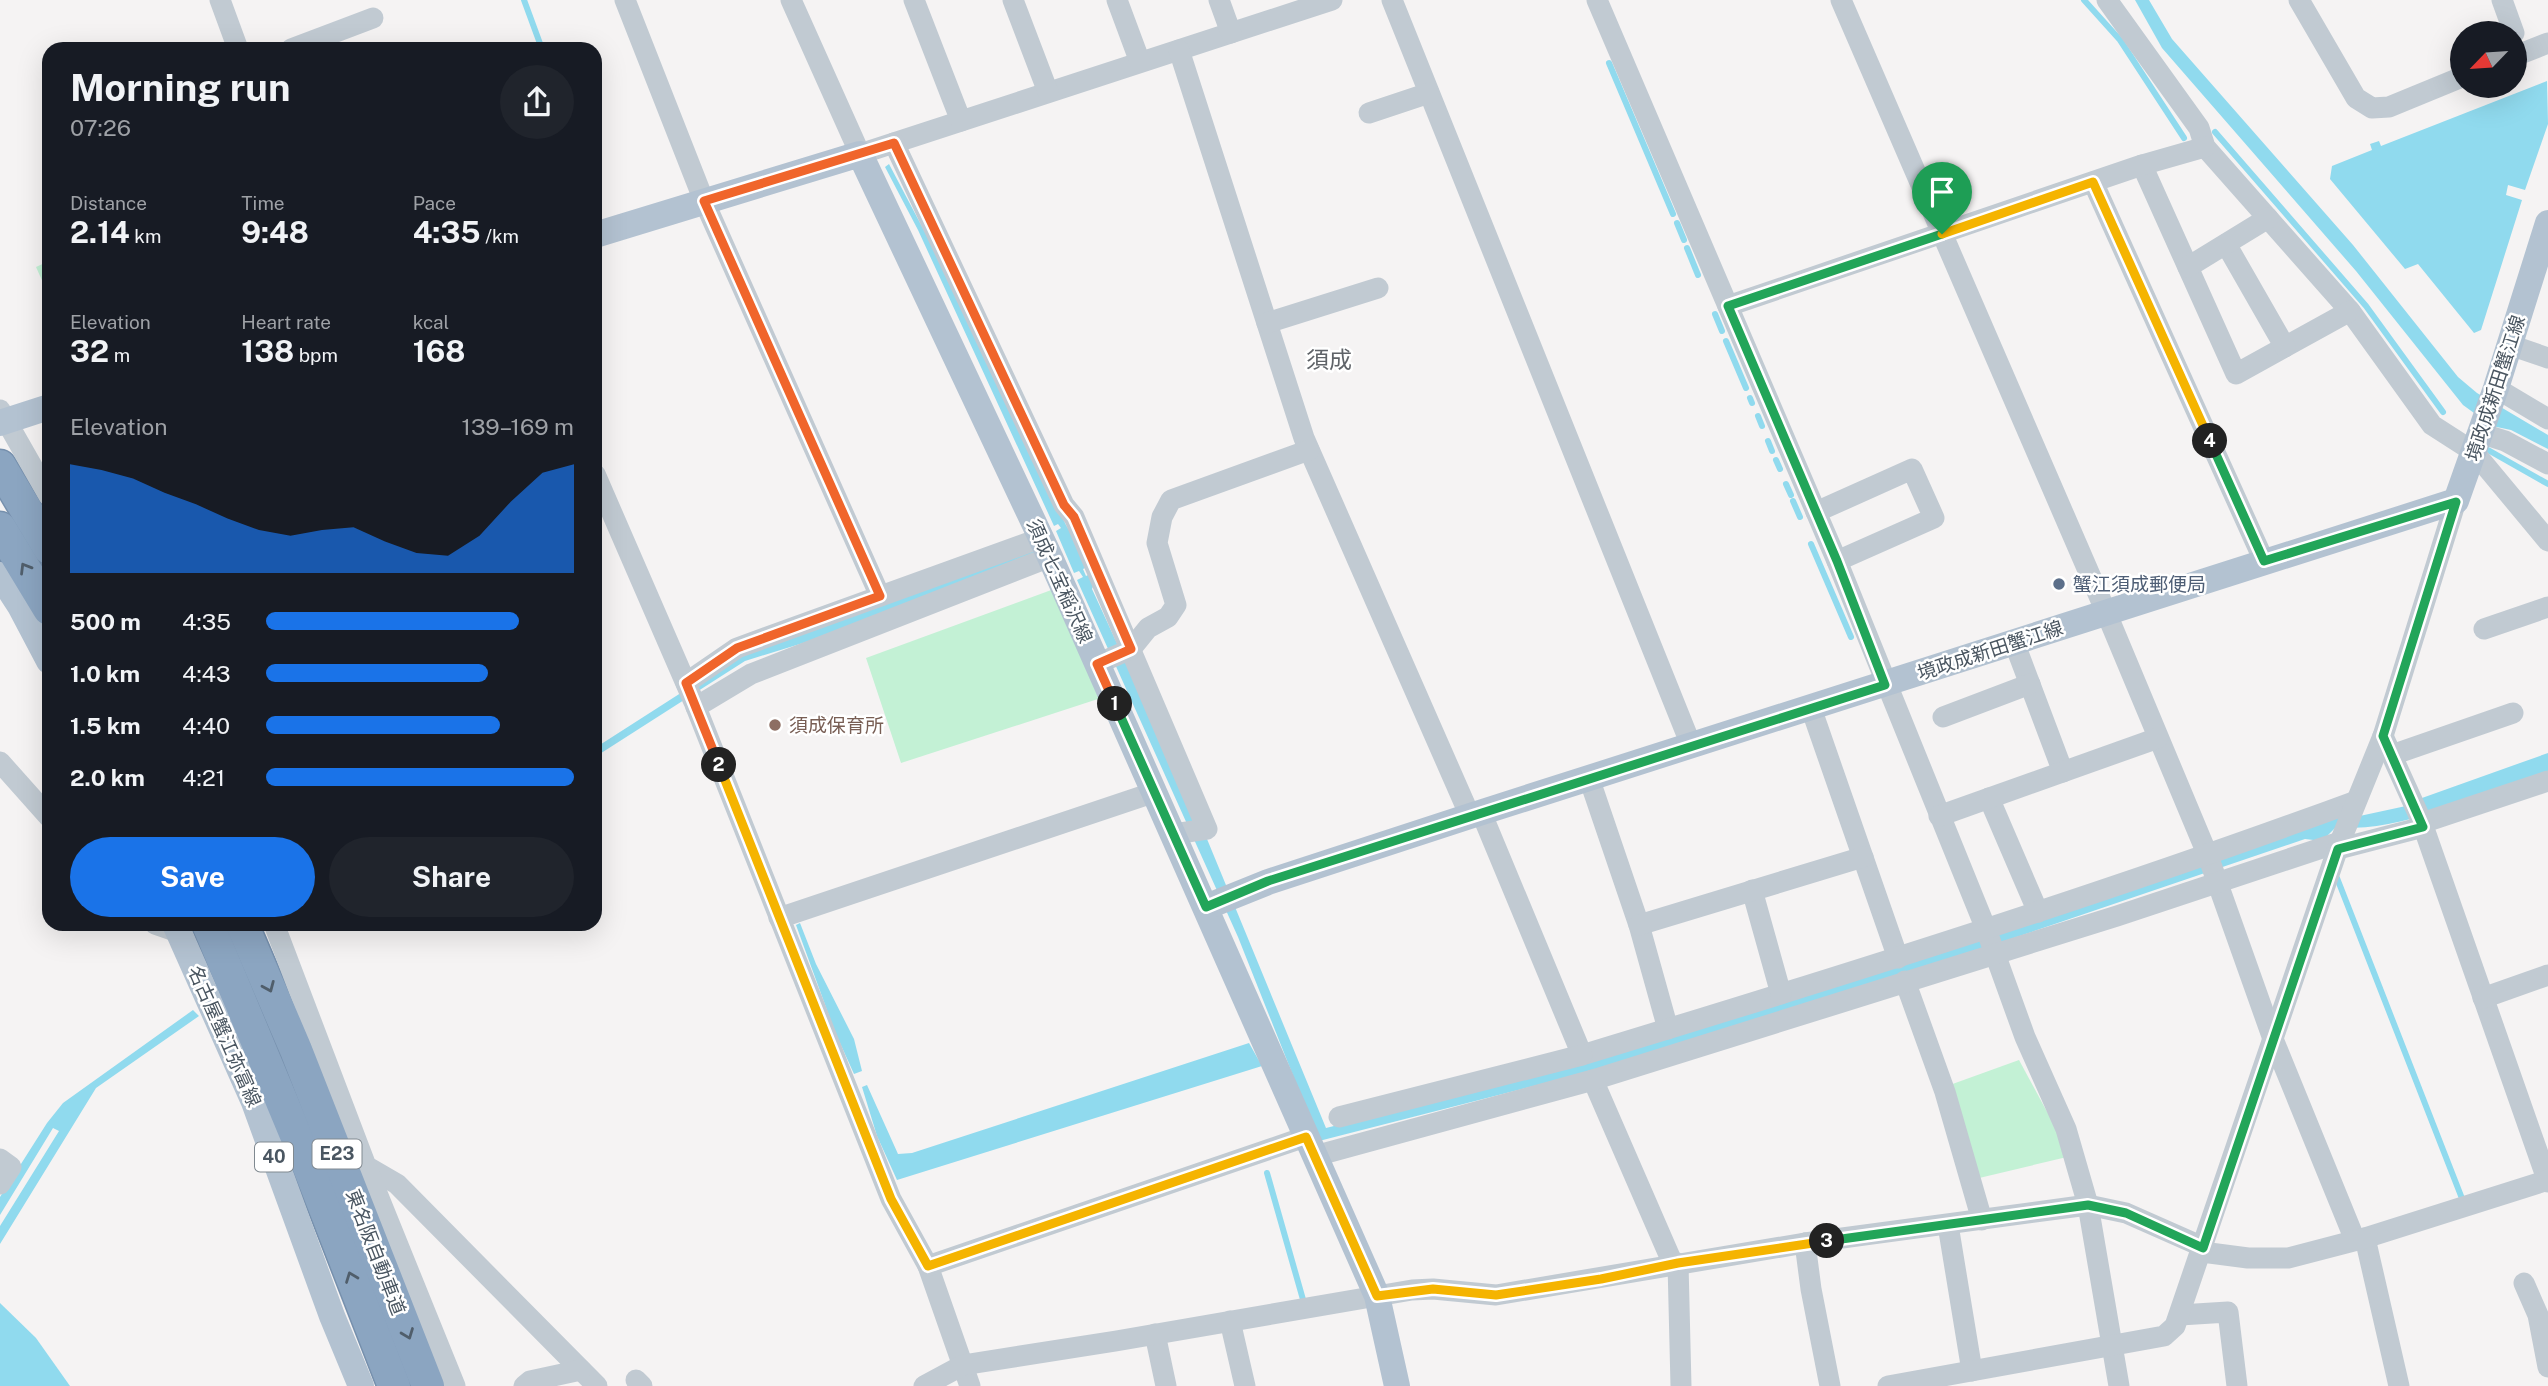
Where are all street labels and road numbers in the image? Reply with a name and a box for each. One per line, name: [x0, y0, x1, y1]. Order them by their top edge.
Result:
street label: 境政成新田蟹江線: [2461, 312, 2529, 464]
street label: 須成七宝稲沢線: [1023, 516, 1097, 646]
street label: 境政成新田蟹江線: [1914, 616, 2066, 684]
street label: 名古屋蟹江弥富線: [184, 962, 266, 1110]
road number: E23: [312, 1140, 362, 1168]
road number: 40: [255, 1142, 293, 1172]
street label: 東名阪自動車道: [342, 1186, 410, 1318]

